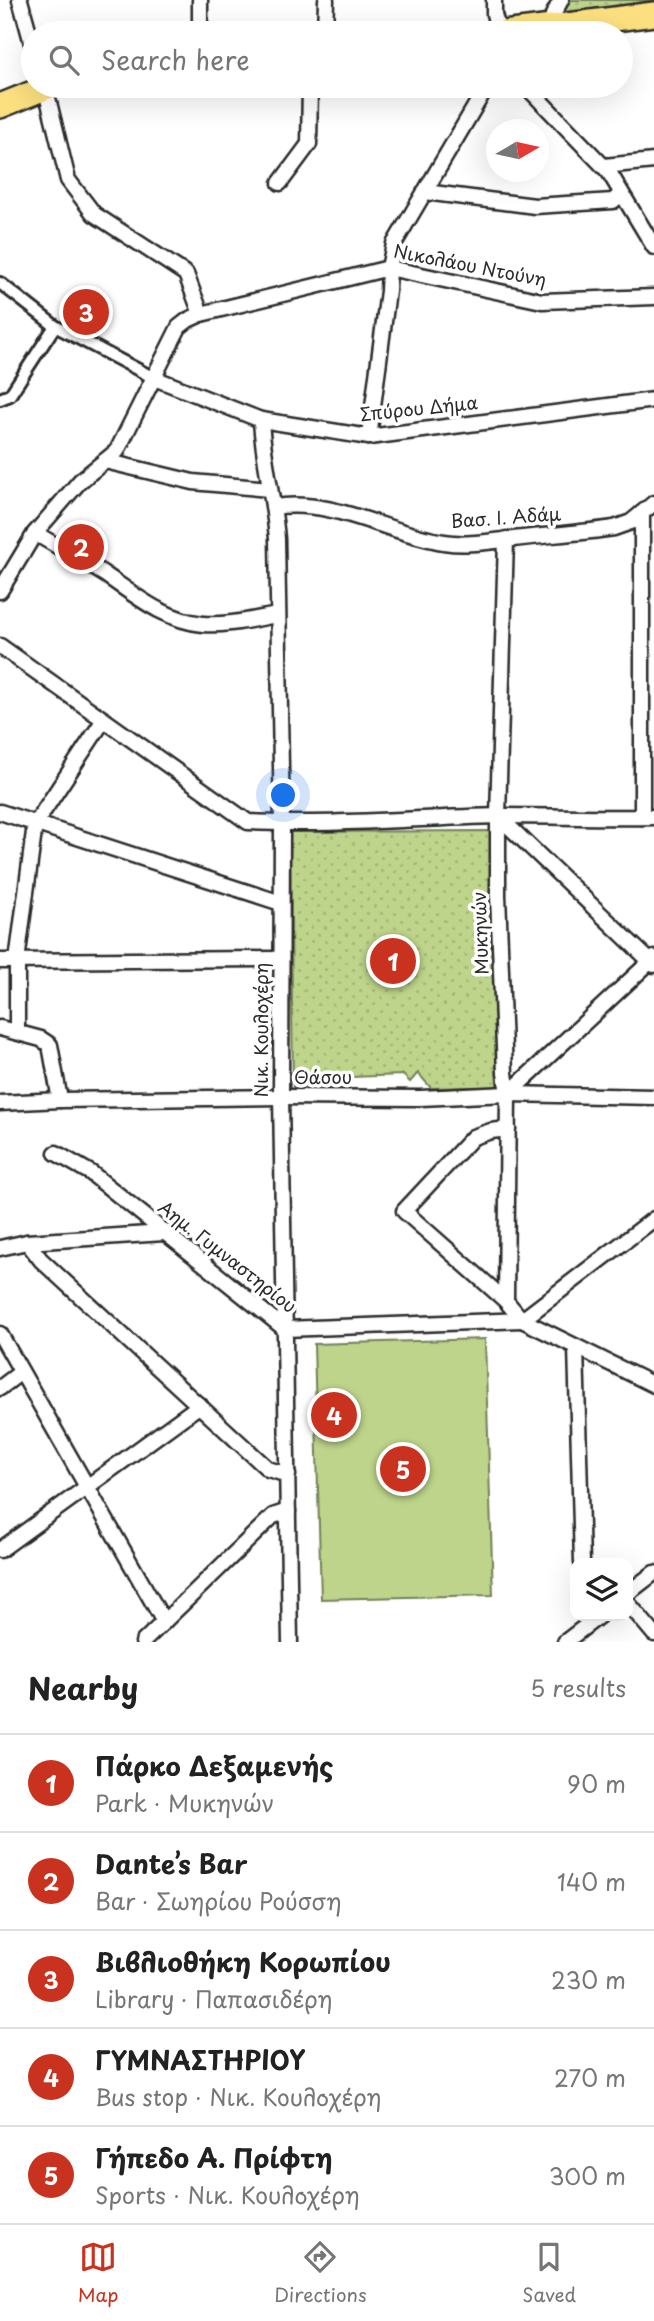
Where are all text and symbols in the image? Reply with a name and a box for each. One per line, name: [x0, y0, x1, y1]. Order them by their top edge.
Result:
search box: [21, 21, 633, 98]
text: Search here: [101, 40, 250, 79]
icon: search: [45, 41, 83, 79]
north arrow: [486, 119, 549, 182]
street label: Νικολάου Ντούνη: [392, 236, 549, 293]
pin: 3: [63, 286, 109, 338]
street label: Σπύρου Δήμα: [358, 388, 479, 427]
street label: Βασ. Ι. Αδάμ: [450, 499, 562, 534]
pin: 2: [58, 521, 104, 573]
your location: [266, 778, 300, 812]
street label: Μυκηνών: [465, 891, 494, 975]
pin: 1: [370, 935, 416, 987]
street label: Νικ. Κουλοχέρη: [247, 963, 274, 1097]
street label: Θάσου: [294, 1063, 352, 1090]
street label: Αημ. Γυμναστηρίου: [153, 1193, 303, 1319]
pin: 4: [311, 1389, 357, 1441]
pin: 5: [380, 1443, 426, 1495]
map controls: [570, 1558, 633, 1621]
button: layers: [570, 1558, 633, 1621]
text: Nearby: [28, 1665, 138, 1710]
text: 5 results: [530, 1670, 626, 1705]
text: Πάρκο Δεξαμενής: [95, 1746, 333, 1785]
text: 1: [46, 1766, 57, 1801]
text: 90 m: [567, 1766, 626, 1801]
text: Park · Μυκηνών: [95, 1785, 274, 1820]
text: Dante’s Bar: [95, 1844, 247, 1883]
text: 2: [43, 1864, 59, 1899]
text: 140 m: [557, 1864, 626, 1899]
text: Bar · Σωηρίου Ρούσση: [95, 1883, 342, 1918]
text: Βιβλιοθήκη Κορωπίου: [95, 1942, 391, 1981]
text: 3: [43, 1962, 59, 1997]
text: 230 m: [551, 1962, 626, 1997]
text: Library · Παπασιδέρη: [95, 1981, 333, 2016]
text: ΓΥΜΝΑΣΤΗΡΙΟΥ: [95, 2040, 305, 2079]
text: 4: [43, 2060, 59, 2095]
text: 270 m: [554, 2060, 626, 2095]
text: Bus stop · Νικ. Κουλοχέρη: [95, 2079, 381, 2114]
text: Γήπεδο Α. Πρίφτη: [95, 2138, 333, 2177]
text: 5: [44, 2158, 58, 2193]
text: 300 m: [549, 2158, 626, 2193]
text: Sports · Νικ. Κουλοχέρη: [95, 2177, 360, 2212]
tab: Map: [78, 2238, 118, 2308]
tab: Directions: [274, 2238, 367, 2308]
tab: Saved: [522, 2238, 576, 2308]

